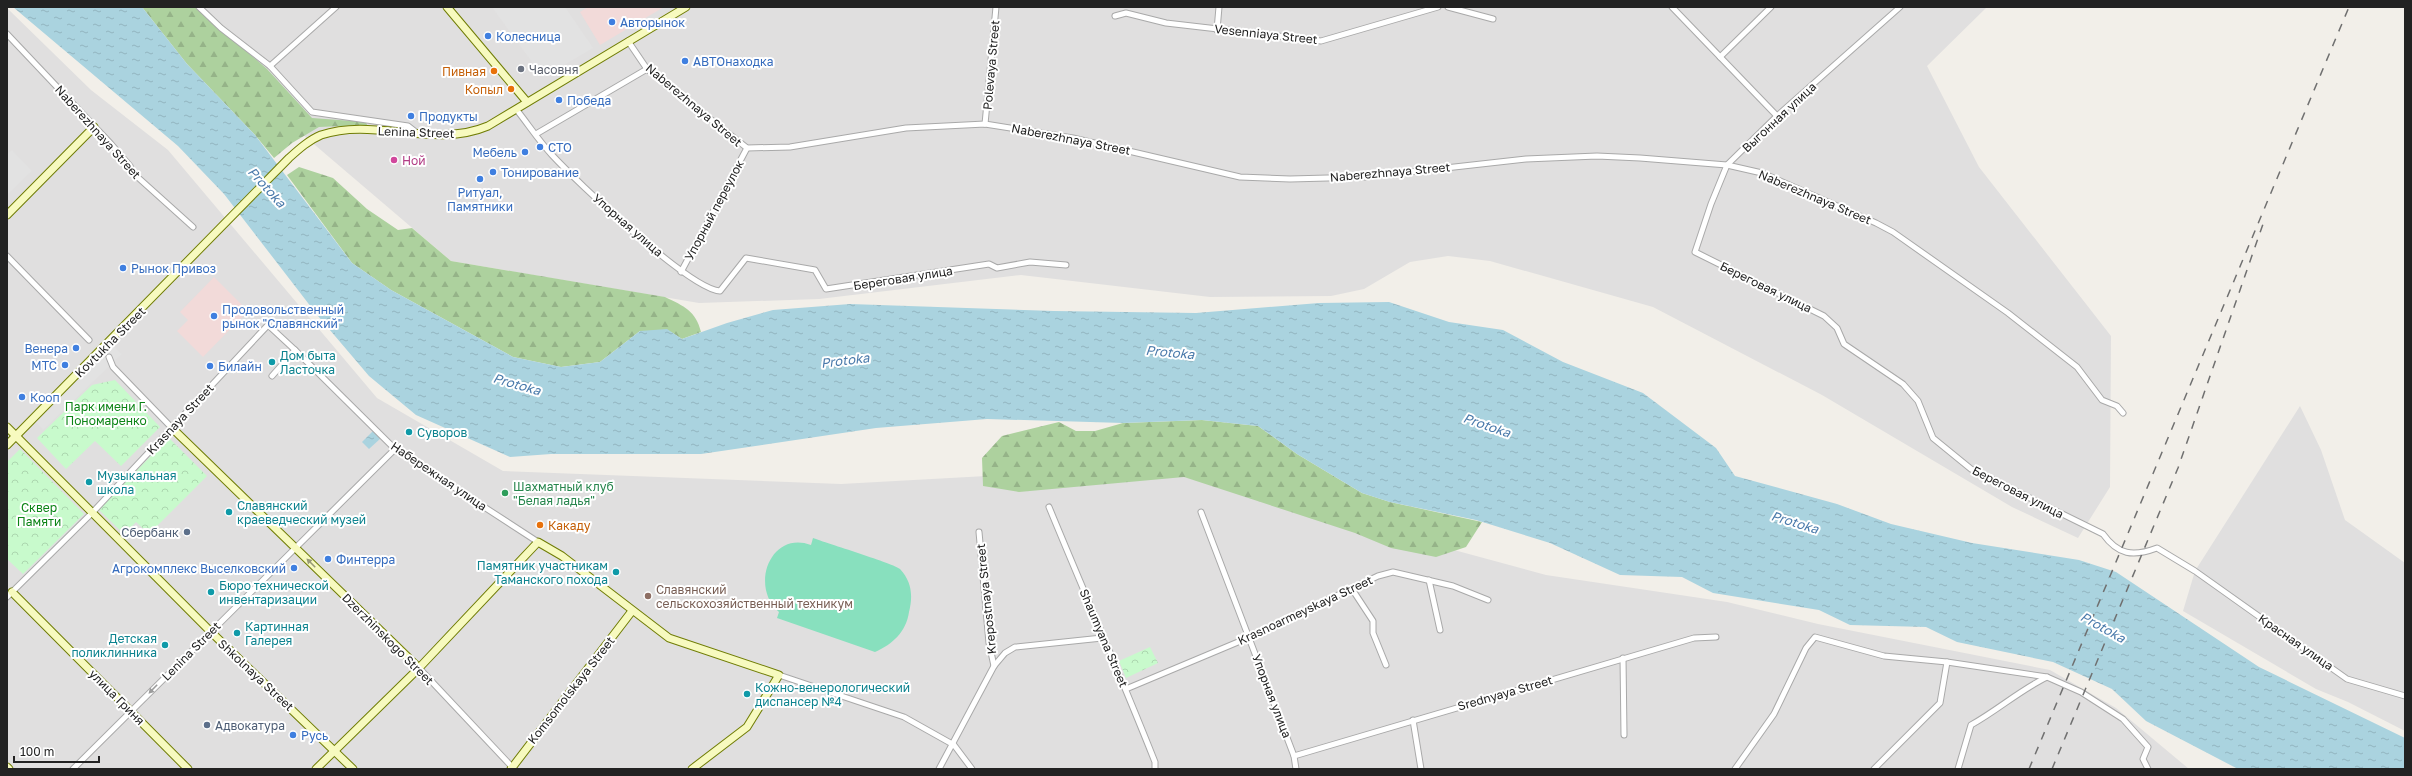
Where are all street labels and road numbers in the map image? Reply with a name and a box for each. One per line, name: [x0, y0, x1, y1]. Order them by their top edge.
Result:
street label: Polevaya Street: [980, 19, 1002, 110]
street label: Vesenniaya Street: [1214, 21, 1319, 47]
street label: Naberezhnaya Street: [643, 60, 745, 150]
street label: Выгонная улица: [1739, 79, 1819, 155]
street label: Naberezhnaya Street: [52, 82, 144, 182]
street label: Naberezhnaya Street: [1010, 120, 1132, 158]
street label: Lenina Street: [377, 123, 455, 141]
street label: Упорный переулок: [681, 157, 747, 263]
street label: Naberezhnaya Street: [1329, 159, 1451, 185]
street label: Naberezhnaya Street: [1756, 166, 1874, 228]
street label: Упорная улица: [590, 190, 666, 260]
street label: Береговая улица: [1718, 258, 1814, 316]
street label: Береговая улица: [852, 263, 954, 293]
street label: Kovtukha Street: [72, 303, 149, 380]
street label: Krasnaya Street: [143, 380, 217, 458]
street label: Набережная улица: [388, 438, 490, 514]
street label: Береговая улица: [1970, 463, 2066, 521]
street label: Krepostnaya Street: [973, 543, 999, 655]
street label: Krasnoarmeyskaya Street: [1235, 572, 1375, 648]
street label: Shaumyana Street: [1077, 587, 1132, 690]
street label: Dzerzhinskogo Street: [339, 590, 437, 688]
street label: Красная улица: [2256, 611, 2336, 673]
street label: Lenina Street: [158, 618, 224, 684]
street label: Komsomolskaya Street: [524, 633, 618, 747]
street label: Shkolnaya Street: [215, 636, 297, 714]
street label: Упорная улица: [1249, 652, 1295, 740]
street label: улица Гриня: [86, 666, 148, 728]
street label: Srednyaya Street: [1456, 672, 1554, 714]

